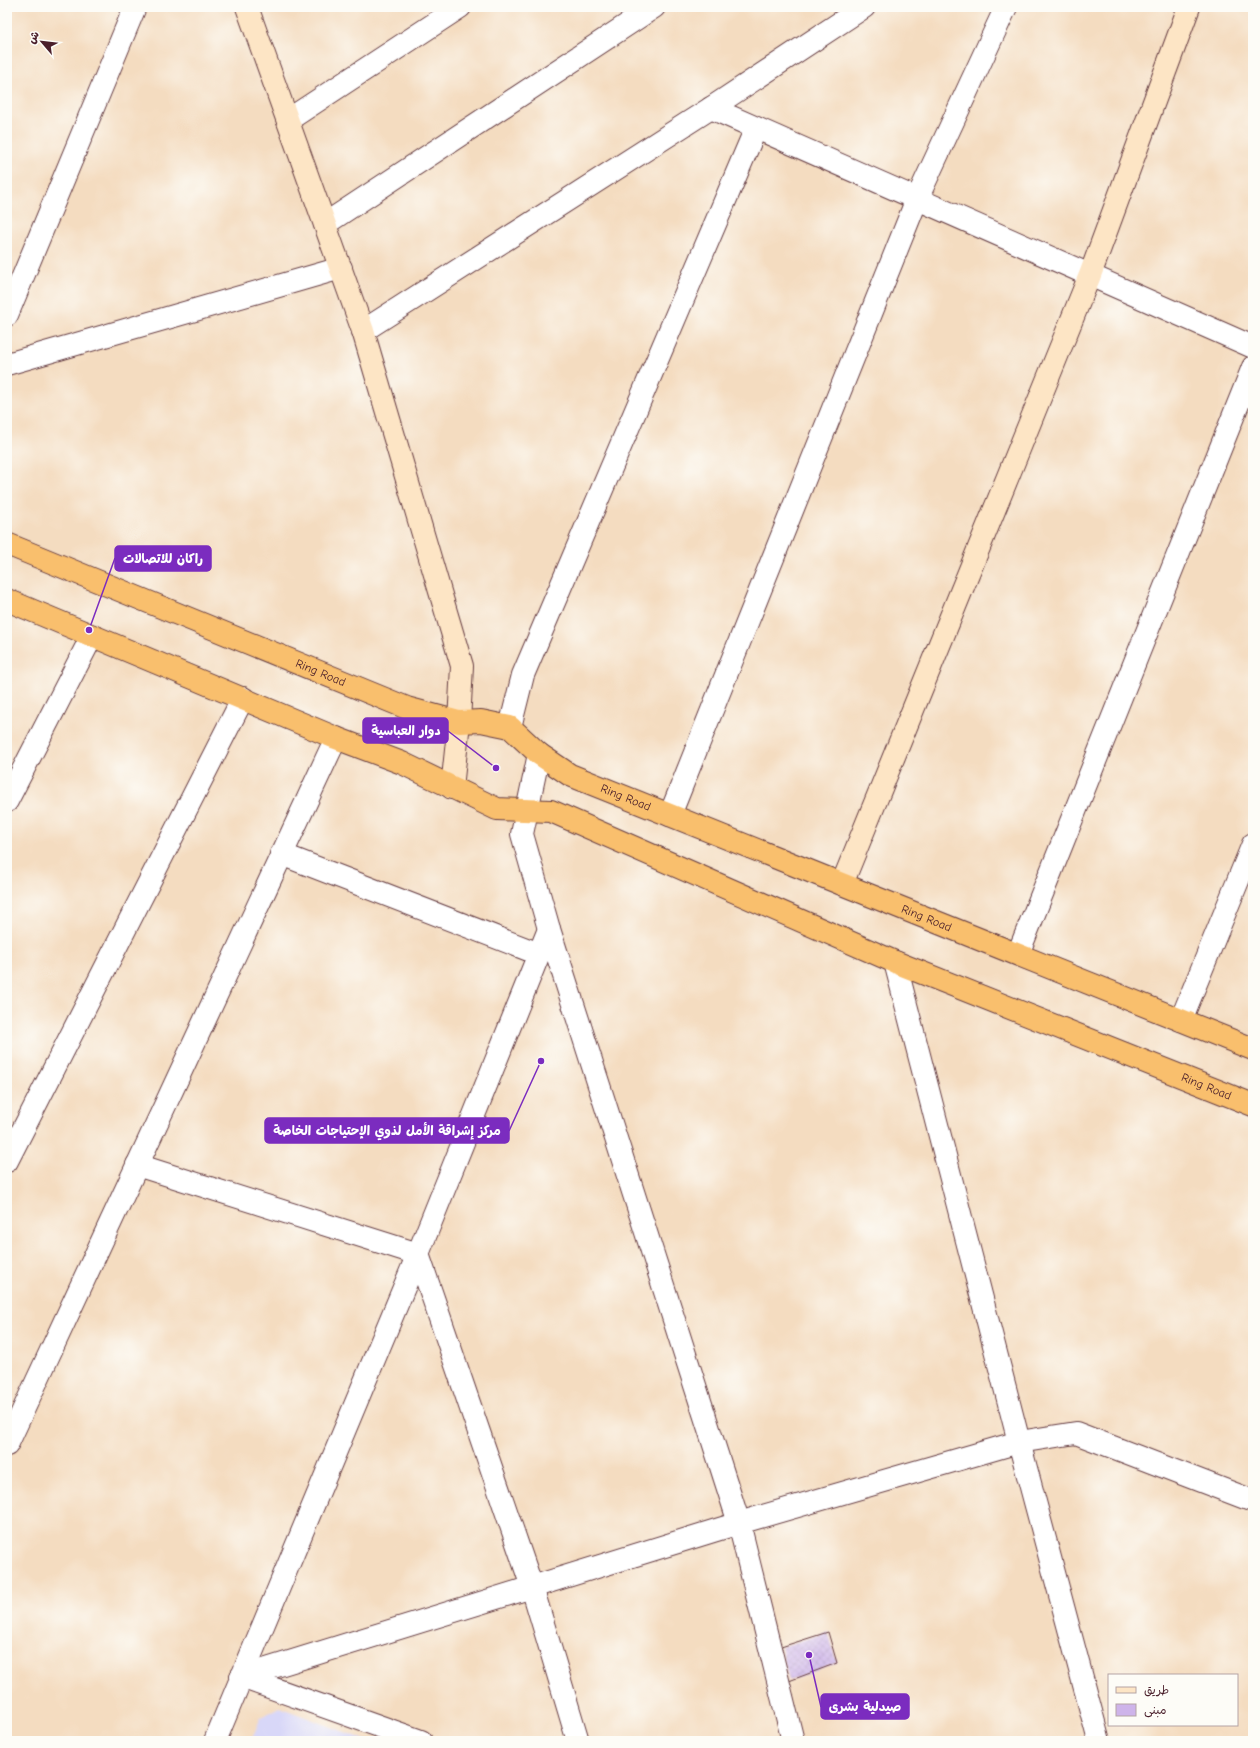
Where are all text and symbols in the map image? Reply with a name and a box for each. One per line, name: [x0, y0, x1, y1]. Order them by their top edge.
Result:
north arrow: [22, 22, 62, 62]
text: ش: [25, 29, 42, 46]
callout: راكان للاتصالات: [115, 546, 211, 571]
text: راكان للاتصالات: [123, 551, 203, 566]
street label: Ring Road: [294, 656, 348, 689]
callout: دوار العباسية: [363, 718, 448, 743]
text: دوار العباسية: [371, 723, 441, 739]
street label: Ring Road: [599, 781, 653, 814]
street label: Ring Road: [899, 902, 954, 934]
street label: Ring Road: [1179, 1070, 1234, 1103]
callout: مركز إشراقة الأمل لذوي الإحتياجات الخاصة: [265, 1118, 509, 1143]
text: مركز إشراقة الأمل لذوي الإحتياجات الخاصة: [273, 1121, 501, 1141]
legend: [1108, 1674, 1238, 1726]
text: طريق: [1144, 1683, 1169, 1697]
callout: صيدلية بشرى: [821, 1694, 909, 1719]
text: صيدلية بشرى: [829, 1699, 901, 1715]
text: مبنى: [1144, 1703, 1167, 1718]

